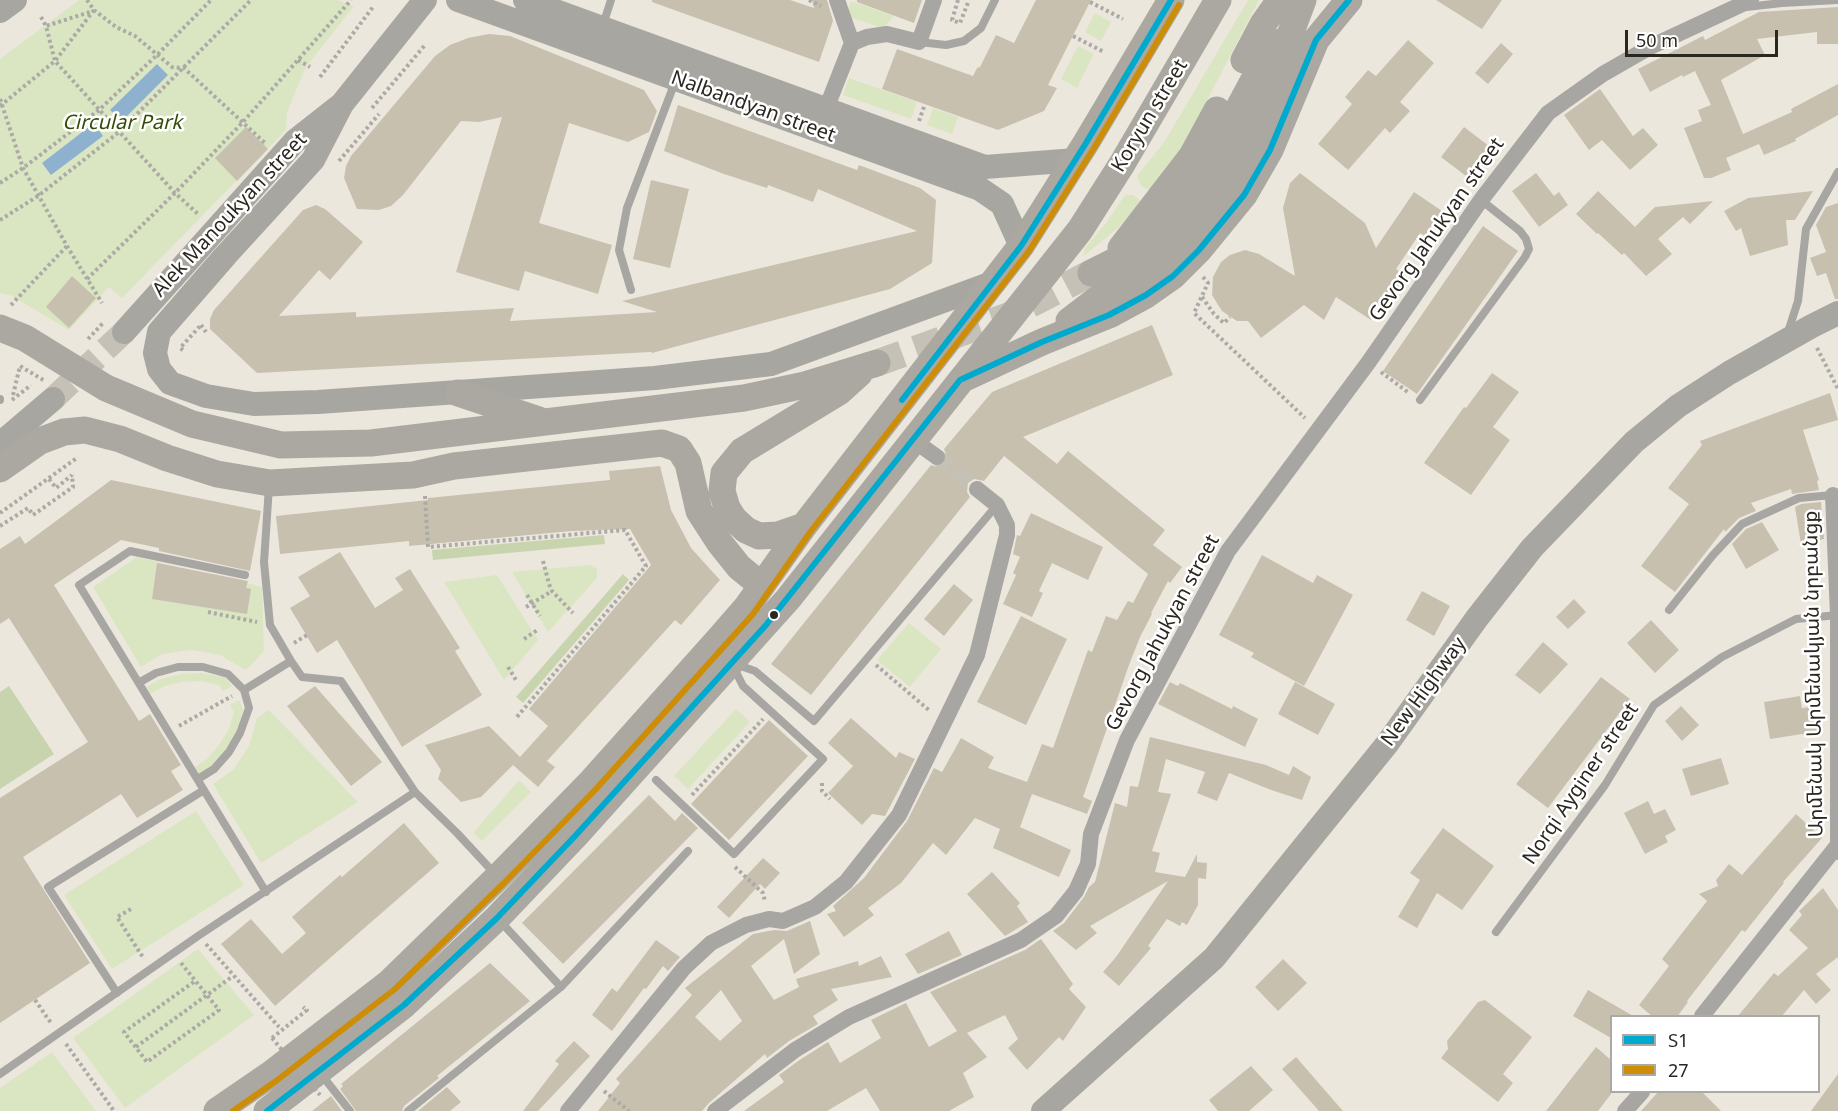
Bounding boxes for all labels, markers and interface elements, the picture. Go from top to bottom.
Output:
scale bar [1628,18,1781,56]
text: 50 m [1636,28,1678,52]
street label: Koryun street [1107,55,1193,177]
street label: Nalbandyan street [668,66,838,148]
park label: Circular Park [62,111,182,135]
street label: Alek Manoukyan street [148,128,312,302]
street label: Gevorg Jahukyan street [1364,134,1510,326]
street label: Արմենակ Արմենակյան նրբանցք [1799,510,1829,838]
street label: Gevorg Jahukyan street [1101,531,1225,735]
unlabelled marker [768,609,780,621]
street label: New Highway [1376,633,1472,751]
street label: Norqi Ayginer street [1518,699,1644,869]
legend [1610,1015,1820,1093]
text: Տ1 [1668,1028,1689,1052]
text: 27 [1668,1058,1689,1082]

